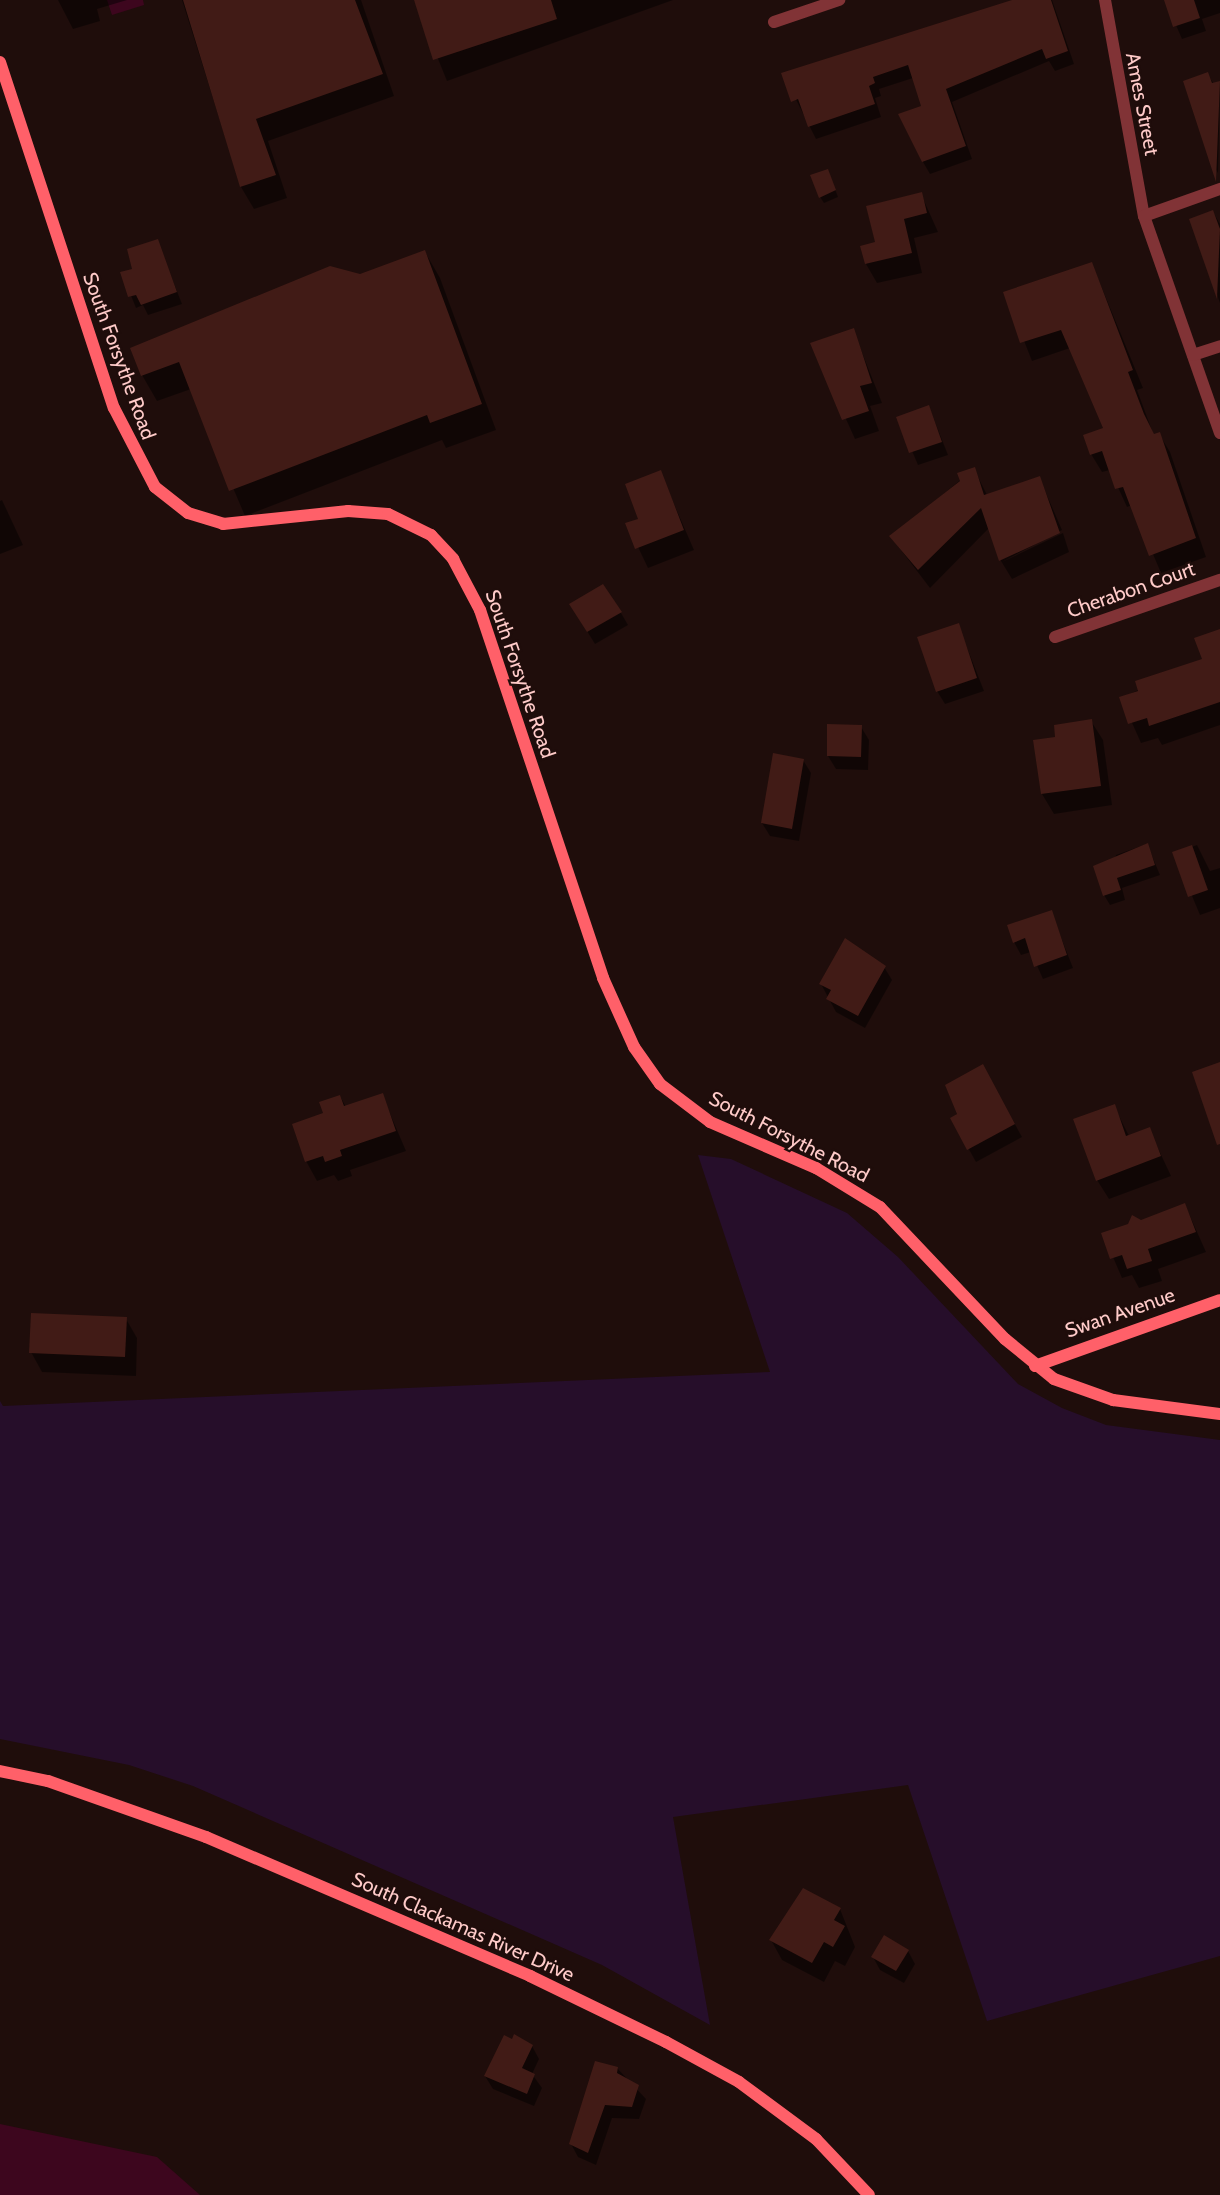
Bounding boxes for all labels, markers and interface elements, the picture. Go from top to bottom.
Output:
street label: Ames Street [1120,51,1164,157]
street label: South Forsythe Road [78,269,160,443]
street label: Cherabon Court [1064,557,1198,623]
street label: South Forsythe Road [480,587,560,761]
street label: South Forsythe Road [705,1086,873,1188]
street label: Swan Avenue [1062,1283,1178,1343]
street label: South Clackamas River Drive [348,1867,578,1987]

